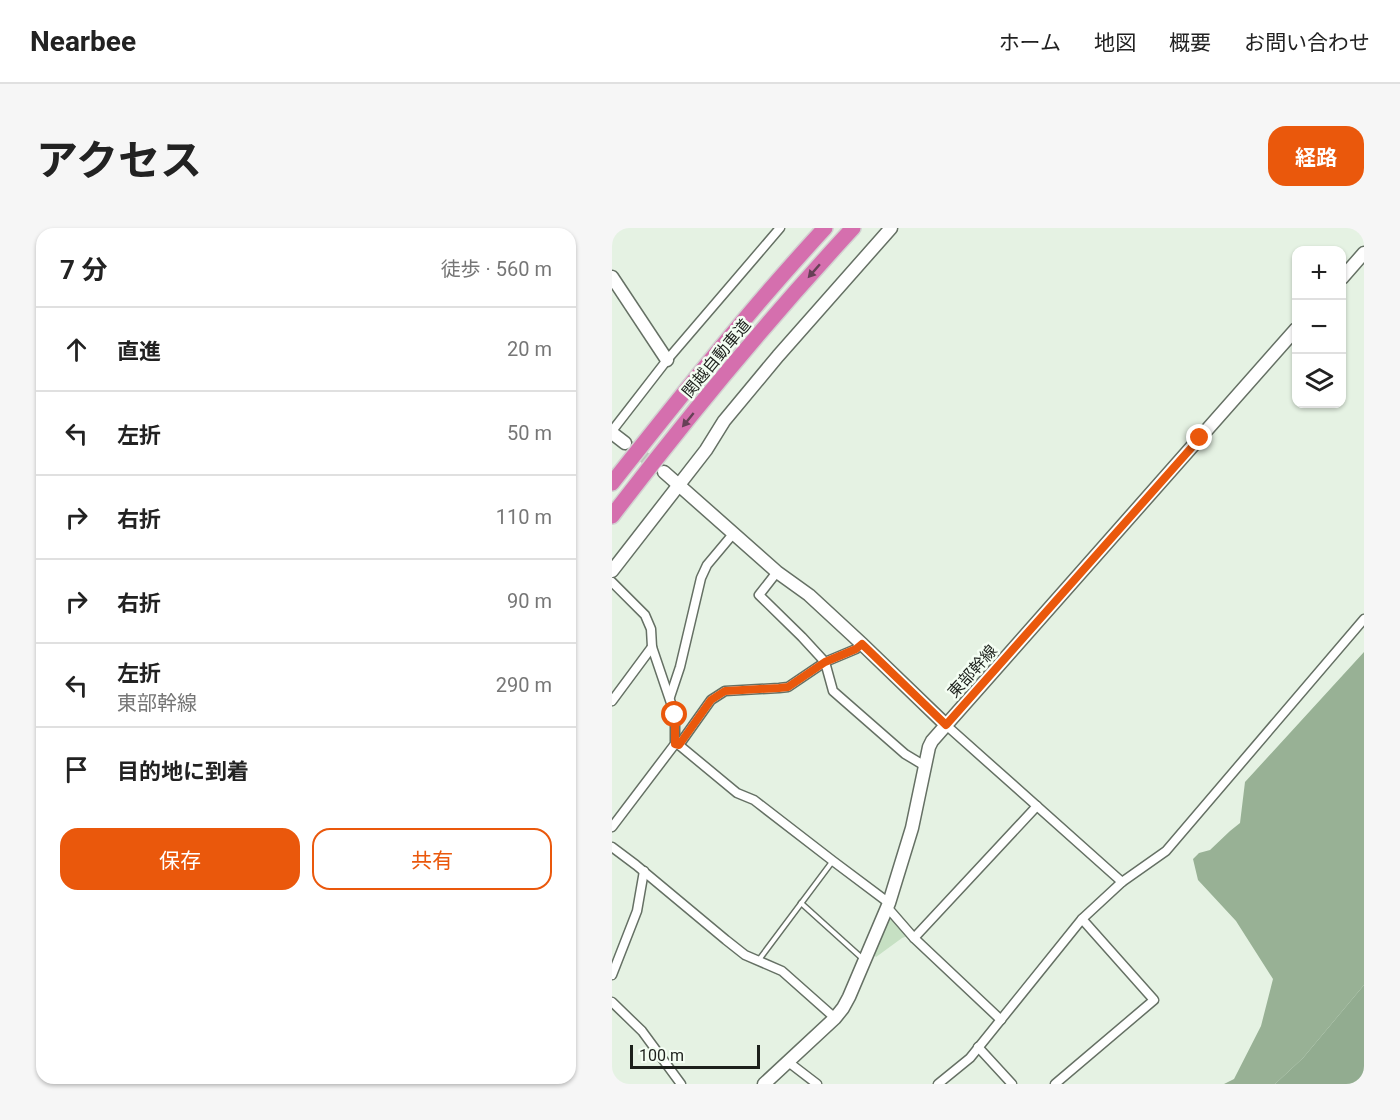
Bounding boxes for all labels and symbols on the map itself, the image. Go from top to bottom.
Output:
one-way arrow [808,263,821,278]
street label: 関越自動車道 [678,315,755,401]
one-way arrow [681,412,694,428]
route end [1186,424,1212,450]
street label: 東部幹線 [944,641,1001,701]
route start [661,701,687,727]
scale bar [630,1042,760,1070]

